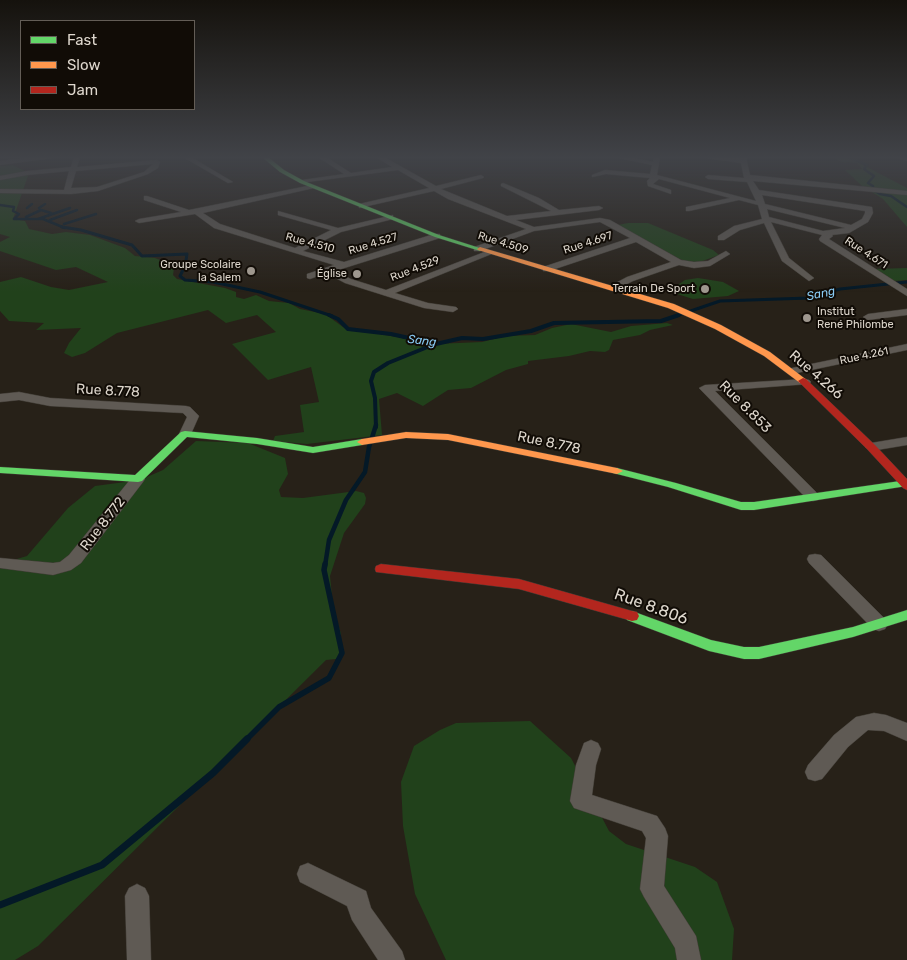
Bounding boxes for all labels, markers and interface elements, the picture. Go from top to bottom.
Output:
legend [20,20,195,110]
text: Fast [67,31,97,49]
text: Slow [67,56,100,74]
text: Jam [67,81,98,99]
street label: Rue 4.509 [476,229,530,257]
street label: Rue 4.697 [562,229,614,257]
street label: Rue 4.510 [284,230,336,256]
street label: Rue 4.527 [347,230,399,258]
street label: Rue 4.671 [842,234,890,272]
street label: Rue 4.529 [389,254,441,284]
place label: Groupe Scolaire la Salem [160,258,241,284]
marker: Groupe Scolaire la Salem [245,265,257,277]
place label: Église [317,267,347,281]
marker: Église [351,268,363,280]
place label: Terrain De Sport [613,282,695,296]
marker: Terrain De Sport [699,283,711,295]
water label: Sang [805,284,837,304]
place label: Institut René Philombe [817,305,894,331]
marker: Institut René Philombe [801,312,813,324]
water label: Sang [407,332,437,350]
street label: Rue 4.261 [838,344,890,368]
street label: Rue 4.266 [786,347,846,403]
street label: Rue 8.853 [715,377,775,437]
street label: Rue 8.778 [76,381,140,401]
street label: Rue 8.778 [516,428,582,458]
street label: Rue 8.772 [77,494,129,554]
street label: Rue 8.806 [612,585,690,629]

